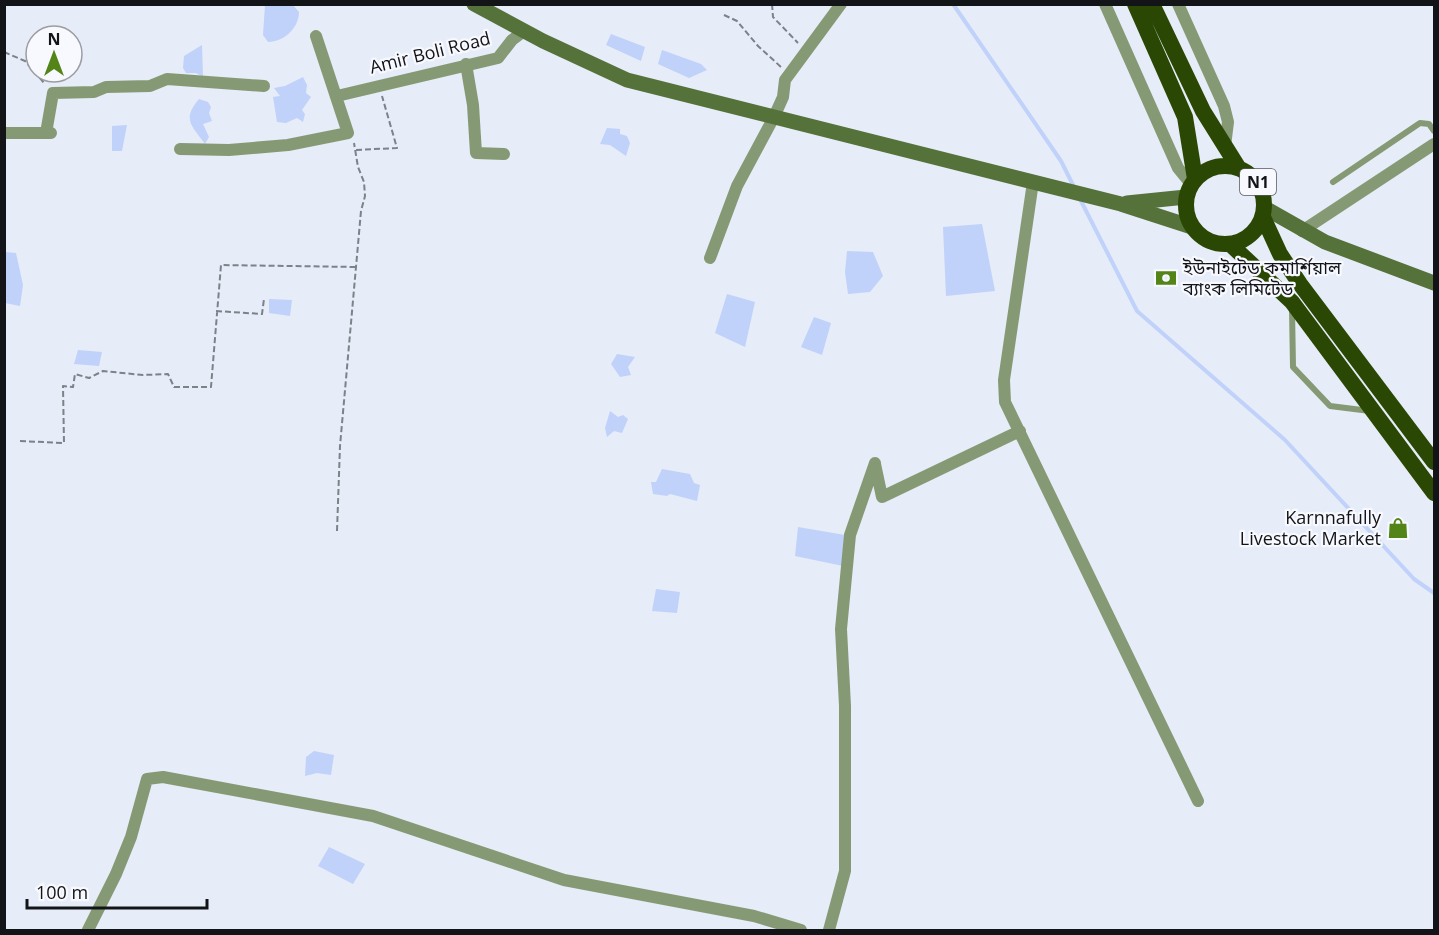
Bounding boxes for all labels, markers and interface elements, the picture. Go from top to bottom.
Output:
north arrow [24,24,84,84]
street label: Amir Boli Road [367,25,493,79]
text: N [47,28,61,50]
road number: N1 [1240,169,1276,195]
place label: ইউনাইটেড কমার্শিয়াল ব্যাংক লিমিটেড [1182,255,1342,300]
bank icon: ইউনাইটেড কমার্শিয়াল ব্যাংক লিমিটেড [1154,266,1178,290]
place label: Karnnafully Livestock Market [1240,505,1382,550]
shop icon: Karnnafully Livestock Market [1386,516,1410,540]
scale bar [27,872,207,910]
text: 100 m [36,880,88,904]

